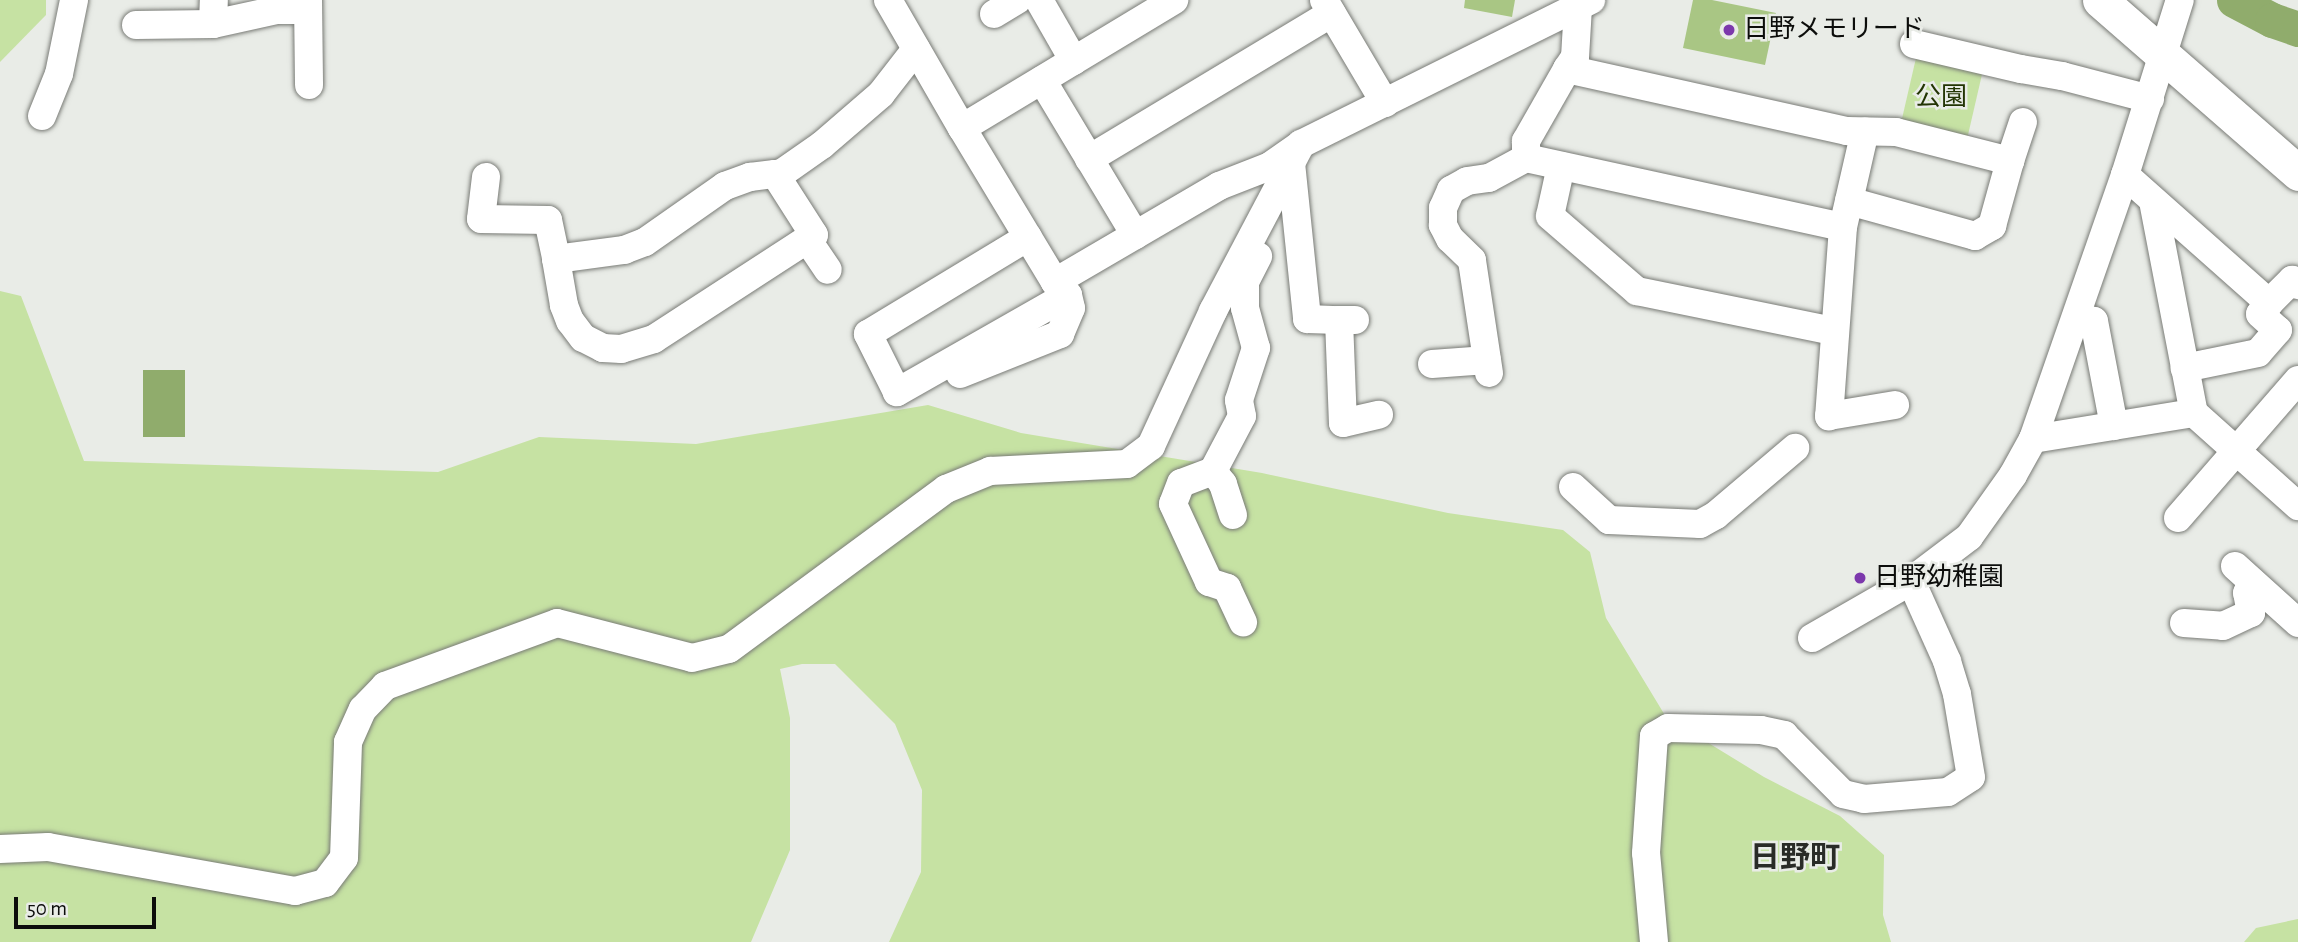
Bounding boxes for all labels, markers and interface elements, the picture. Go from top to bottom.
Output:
place label: 日野メモリード [1743,14,1925,46]
marker: 日野メモリード [1721,22,1737,38]
park label: 公園 [1915,82,1967,114]
place label: 日野幼稚園 [1874,562,2004,594]
marker: 日野幼稚園 [1852,570,1868,586]
district label: 日野町 [1750,840,1840,876]
scale bar [18,883,159,927]
text: 50 m [27,898,67,919]

